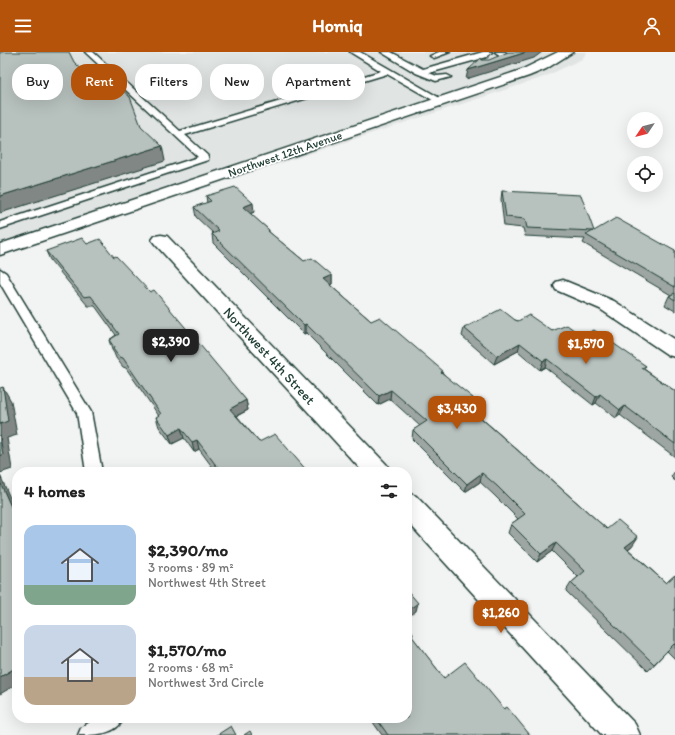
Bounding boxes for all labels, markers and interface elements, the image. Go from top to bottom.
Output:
icon: menu [12,15,34,37]
text: Homiq [312,15,363,37]
icon: person [641,15,663,37]
chip: Buy [12,64,63,100]
chip: Rent [71,64,127,100]
chip: Filters [135,64,202,100]
chip: New [210,64,264,100]
chip: Apartment [272,64,365,100]
north arrow [627,112,663,148]
map controls [627,112,663,192]
street label: Northwest 12th Avenue [226,128,344,180]
button: locate [627,156,663,192]
street label: Northwest 4th Street [219,304,319,408]
pin: $2,390 [138,329,204,363]
pin: $1,570 [553,331,619,365]
text: $2,390 [152,334,190,349]
text: $1,570 [568,336,605,351]
pin: $3,430 [424,396,490,430]
text: $3,430 [437,401,477,416]
icon: filters [378,480,400,502]
text: 4 homes [24,481,85,501]
text: $2,390/mo [148,540,228,560]
icon: home [56,541,104,589]
text: 3 rooms · 89 m² [148,560,234,575]
text: Northwest 4th Street [148,575,266,590]
pin: $1,260 [468,600,534,634]
text: $1,260 [482,605,520,620]
text: $1,570/mo [148,640,226,660]
icon: home [56,641,104,689]
text: 2 rooms · 68 m² [148,660,233,675]
text: Northwest 3rd Circle [148,675,264,690]

